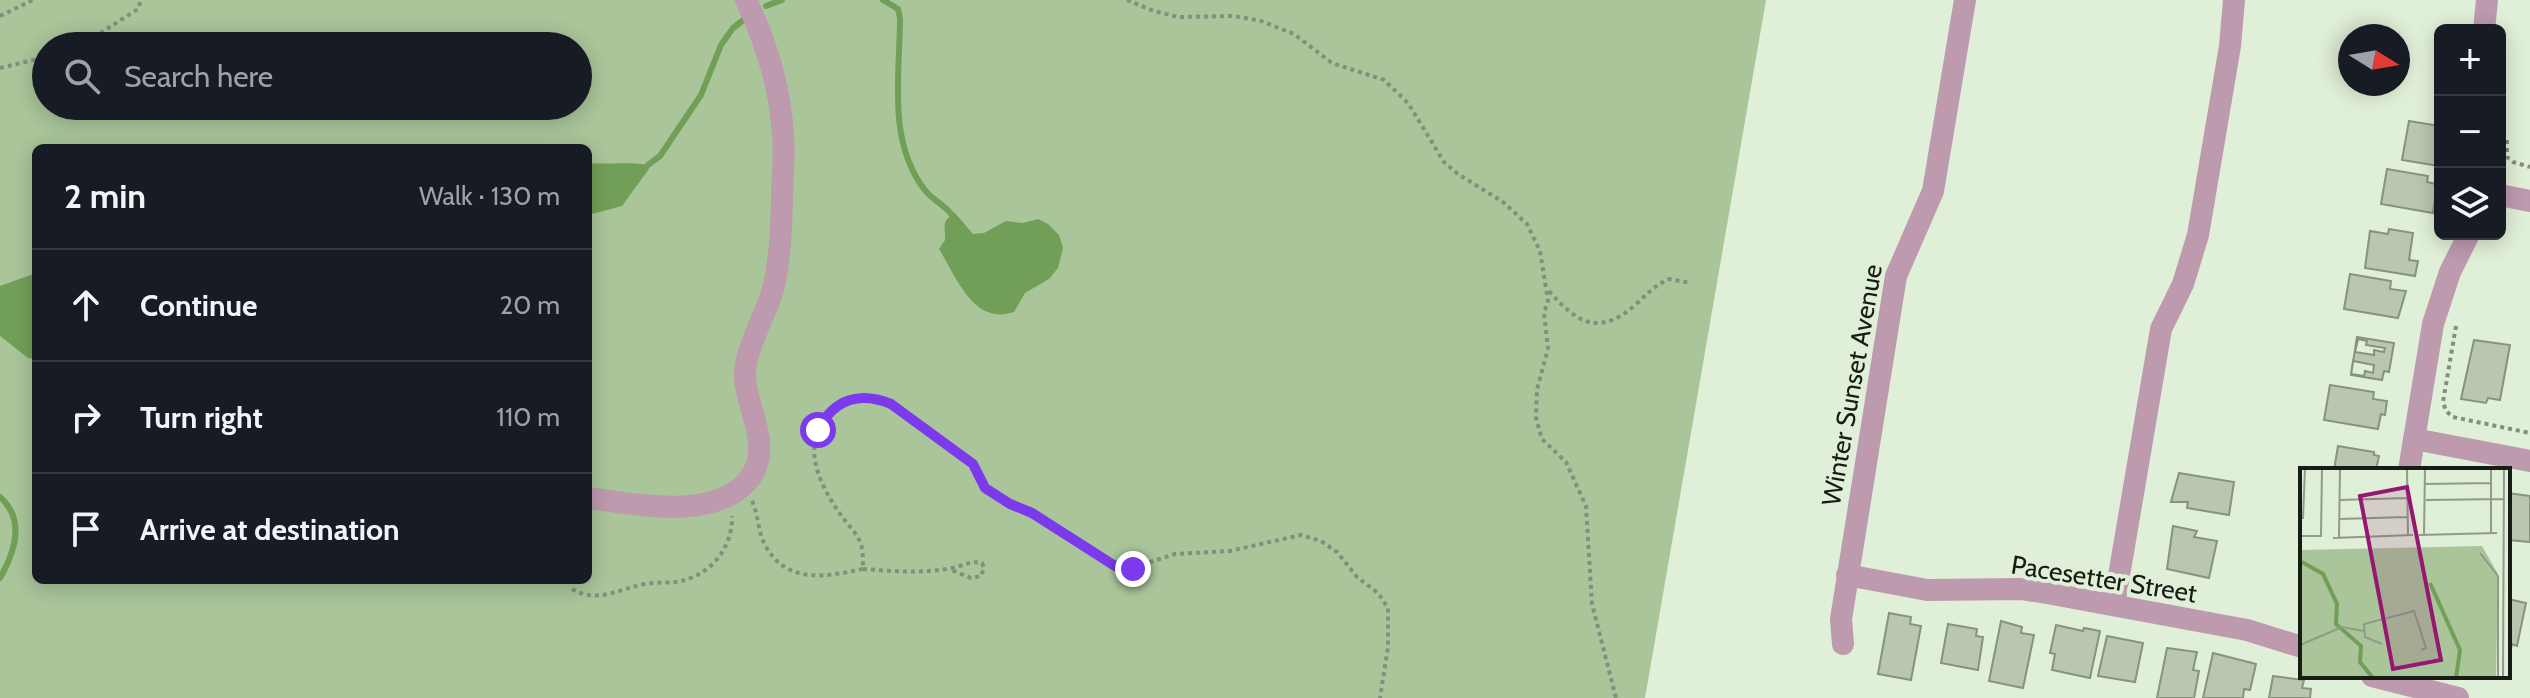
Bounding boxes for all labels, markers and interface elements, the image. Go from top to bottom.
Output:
north arrow [2338,24,2410,96]
map controls [2434,24,2506,240]
button: + [2434,24,2506,96]
search box [32,32,592,120]
icon: search [60,54,104,98]
text: Search here [124,58,273,95]
button: − [2434,96,2506,168]
button: layers [2434,168,2506,240]
text: 2 min [64,175,146,217]
text: Walk · 130 m [419,180,560,212]
street label: Winter Sunset Avenue [1815,262,1889,508]
icon: ahead [64,283,108,327]
text: Continue [140,287,257,324]
text: 20 m [500,289,560,321]
icon: right [64,395,108,439]
text: Turn right [140,399,263,436]
text: 110 m [496,401,560,433]
route start [800,412,836,448]
inset map [2300,468,2510,678]
icon: arrive [64,507,108,551]
text: Arrive at destination [140,511,400,548]
street label: Pacesetter Street [2009,549,2199,610]
route end [1115,551,1151,587]

